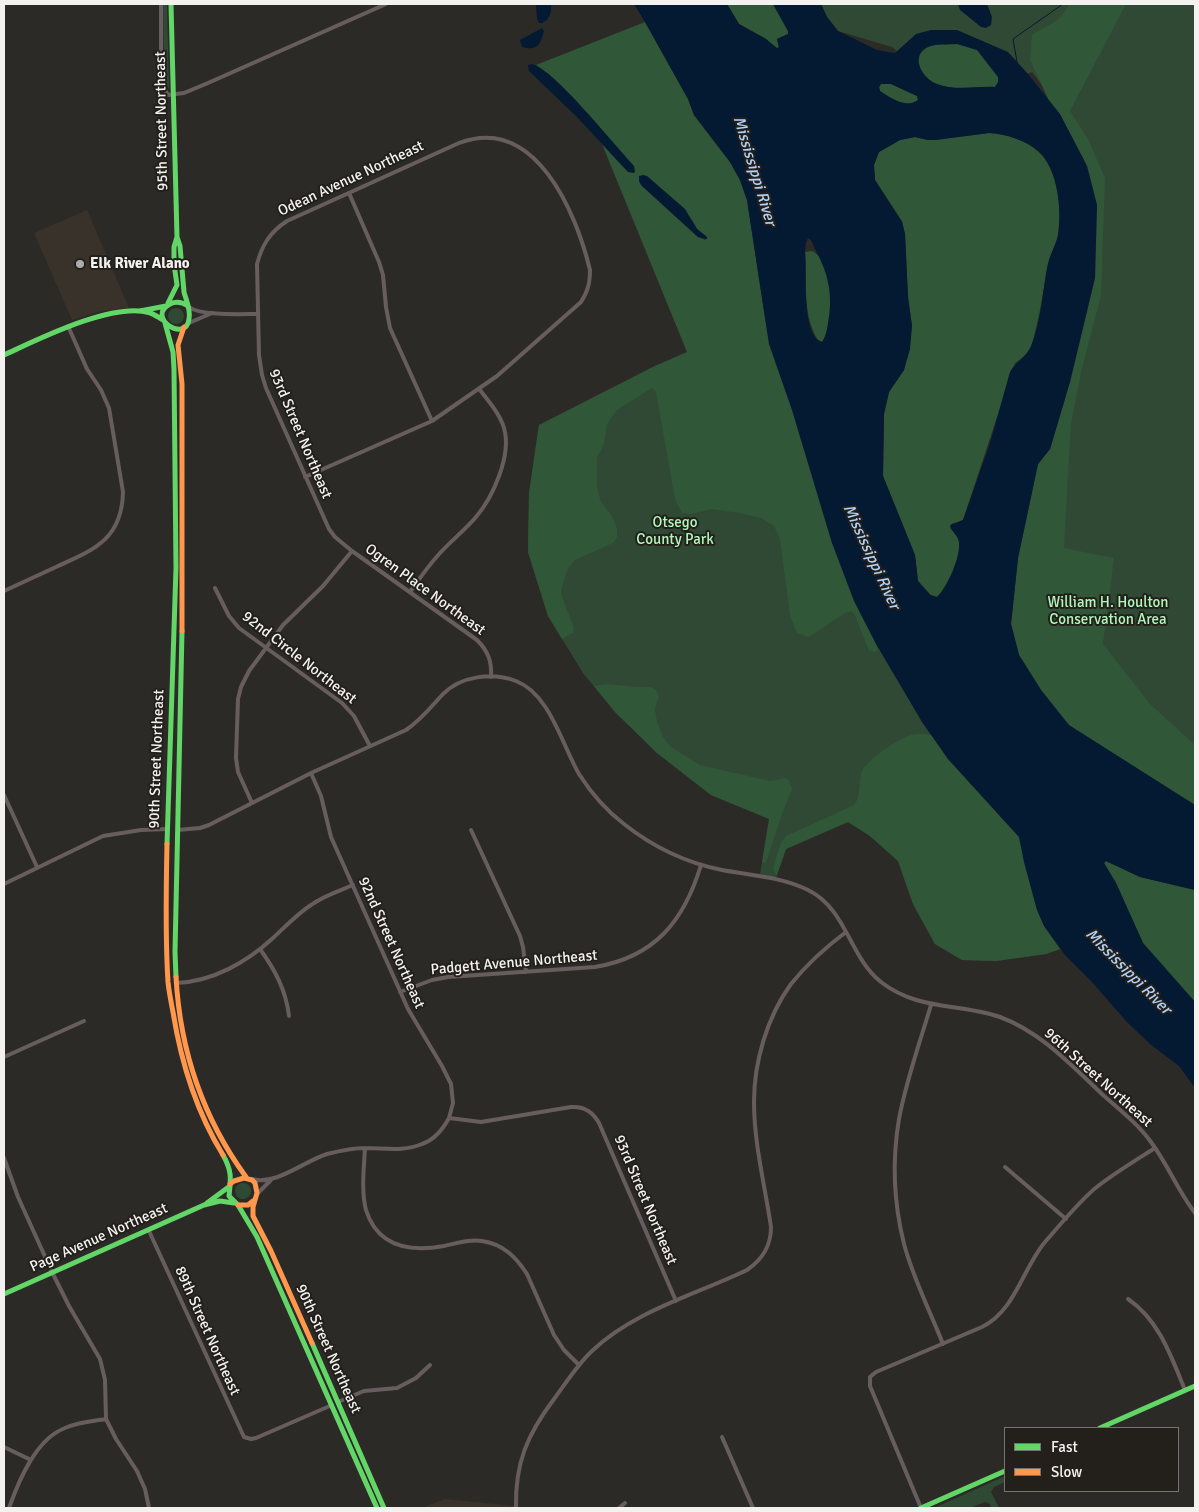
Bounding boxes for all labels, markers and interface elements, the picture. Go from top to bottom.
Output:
street label: 95th Street Northeast [152,51,172,191]
water label: Mississippi River [728,114,780,228]
street label: Odean Avenue Northeast [275,137,427,221]
place label: Elk River Alano [90,255,190,273]
marker: Elk River Alano [74,258,86,270]
street label: 93rd Street Northeast [264,366,336,502]
water label: Mississippi River [838,501,904,613]
park label: Otsego County Park [636,514,714,549]
street label: Ogren Place Northeast [361,540,489,640]
park label: William H. Houlton Conservation Area [1047,594,1169,629]
street label: 92nd Circle Northeast [238,608,360,708]
street label: 90th Street Northeast [146,689,168,829]
street label: 92nd Street Northeast [354,874,428,1012]
water label: Mississippi River [1081,925,1175,1019]
street label: Padgett Avenue Northeast [430,947,598,979]
street label: 96th Street Northeast [1040,1025,1156,1131]
street label: 93rd Street Northeast [609,1132,681,1268]
street label: Page Avenue Northeast [27,1200,171,1276]
street label: 89th Street Northeast [170,1264,244,1398]
street label: 90th Street Northeast [291,1282,365,1416]
legend [1004,1427,1179,1492]
text: Fast [1051,1438,1078,1456]
text: Slow [1051,1463,1082,1481]

